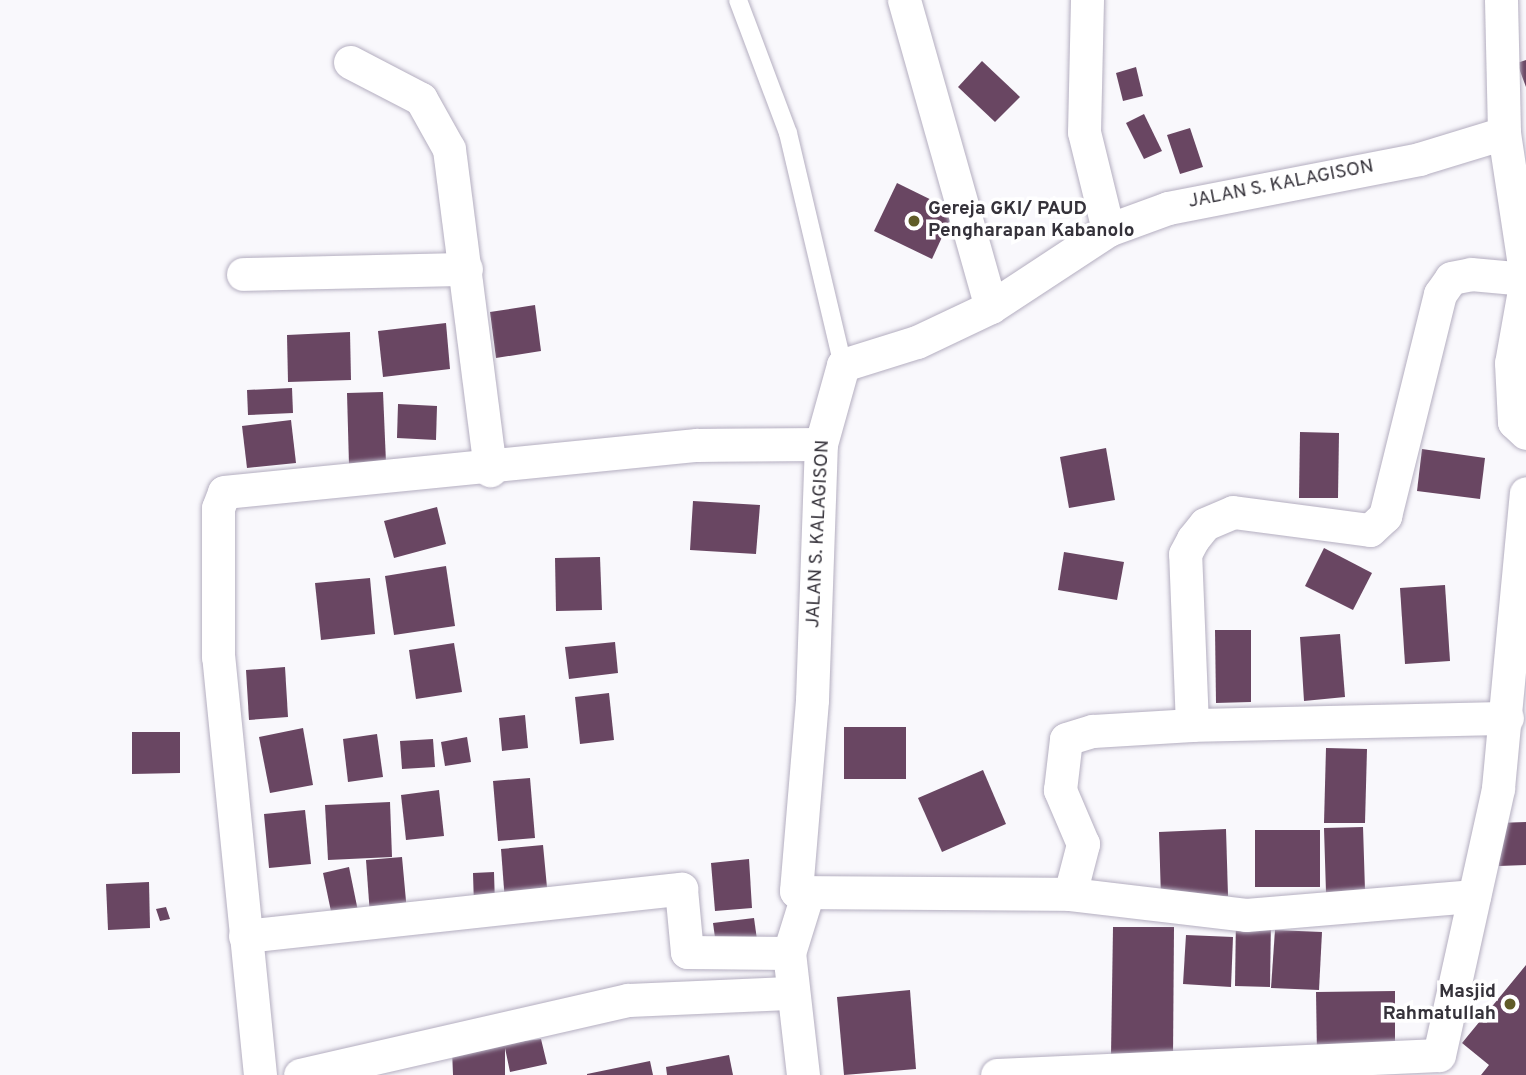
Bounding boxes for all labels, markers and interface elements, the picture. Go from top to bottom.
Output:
street label: JALAN S. KALAGISON [1186,156,1376,214]
place label: Gereja GKI/ PAUD Pengharapan Kabanolo [928,199,1135,243]
marker: Gereja GKI/ PAUD Pengharapan Kabanolo [906,213,922,229]
street label: JALAN S. KALAGISON [803,439,835,629]
place label: Masjid Rahmatullah [1383,982,1496,1026]
marker: Masjid Rahmatullah [1502,996,1518,1012]

